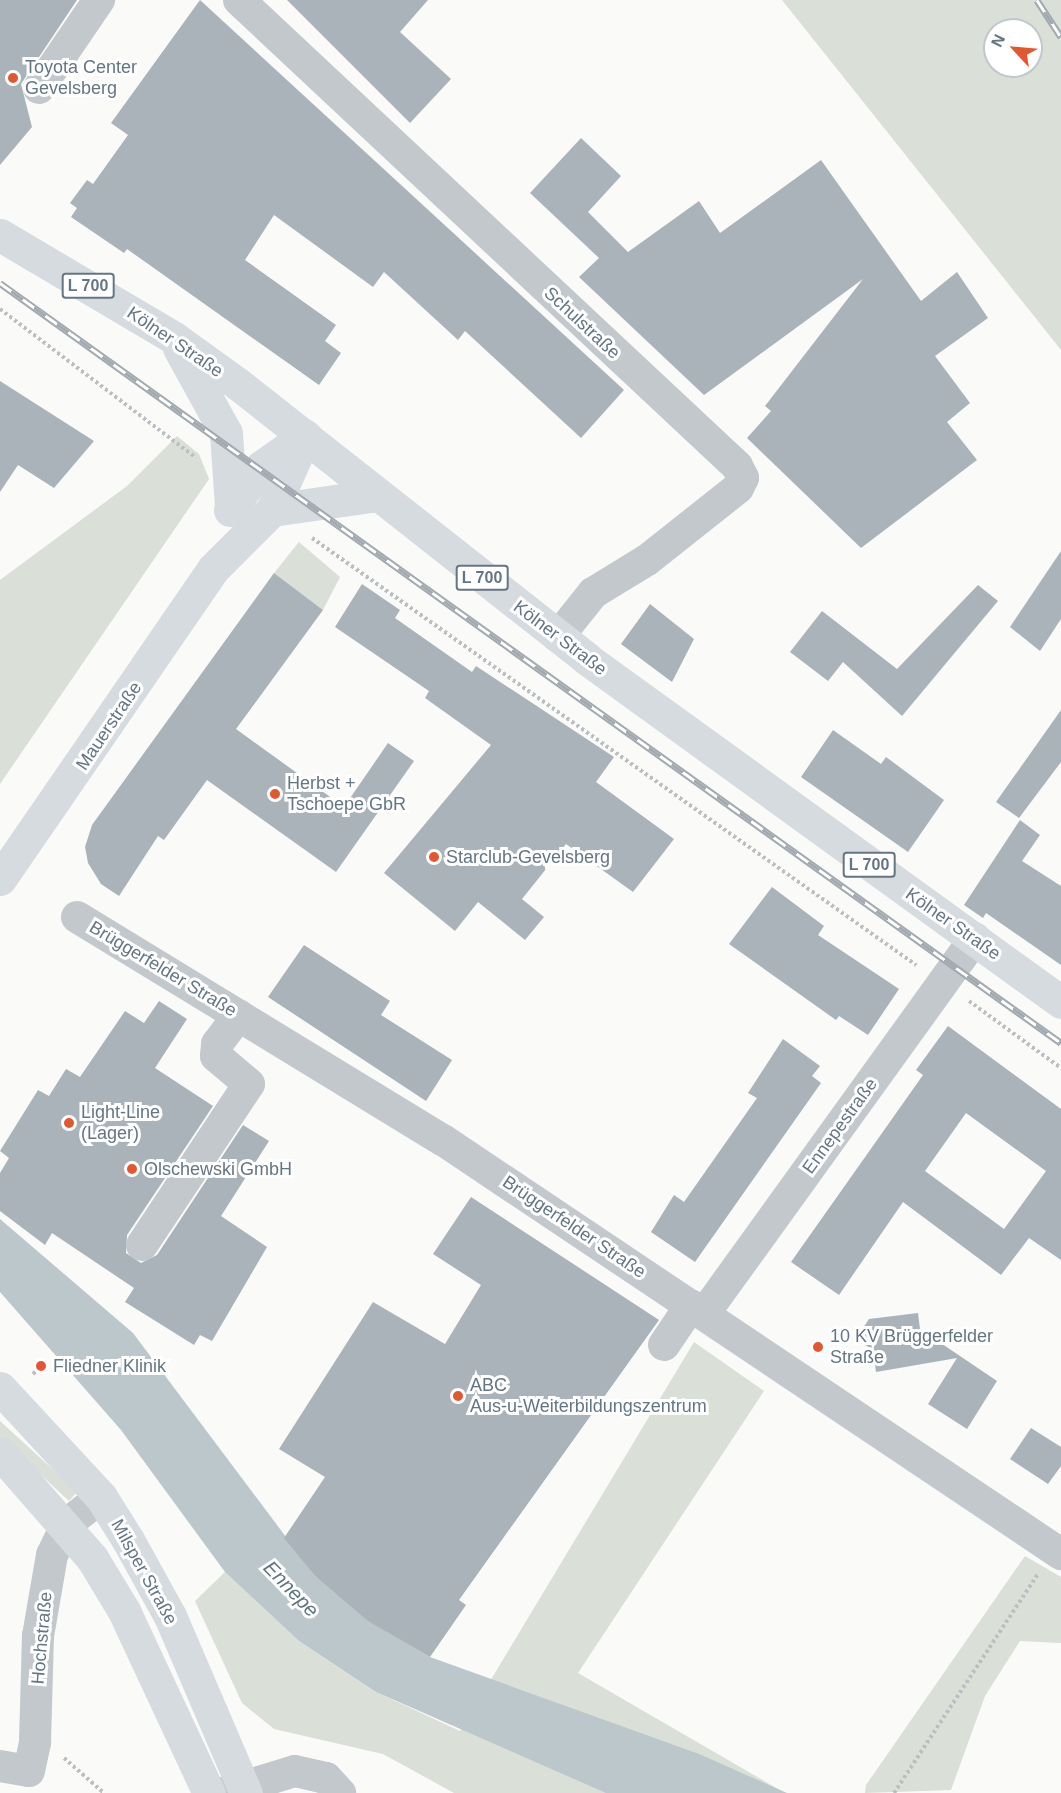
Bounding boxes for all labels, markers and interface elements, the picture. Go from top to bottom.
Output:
north arrow [983,18,1043,78]
text: N [988,32,1008,50]
place label: Toyota Center Gevelsberg [25,57,137,100]
marker: Toyota Center Gevelsberg [6,71,20,85]
road number: L 700 [61,273,115,299]
street label: Schulstraße [540,282,624,364]
street label: Kölner Straße [123,302,227,382]
road number: L 700 [455,565,509,591]
street label: Kölner Straße [509,596,611,680]
street label: Mauerstraße [72,678,146,774]
place label: Herbst + Tschoepe GbR [287,773,406,816]
marker: Herbst + Tschoepe GbR [268,787,282,801]
place label: Starclub-Gevelsberg [446,846,610,868]
marker: Starclub-Gevelsberg [427,850,441,864]
road number: L 700 [842,852,896,878]
street label: Kölner Straße [901,883,1005,965]
street label: Brüggerfelder Straße [85,916,241,1022]
street label: Ennepestraße [798,1074,882,1178]
place label: Light-Line (Lager) [81,1102,160,1144]
marker: Light-Line (Lager) [62,1116,76,1130]
place label: Olschewski GmbH [144,1158,292,1180]
marker: Olschewski GmbH [125,1162,139,1176]
street label: Brüggerfelder Straße [498,1171,650,1283]
place label: 10 KV Brüggerfelder Straße [830,1326,993,1368]
marker: 10 KV Brüggerfelder Straße [811,1340,825,1354]
place label: Fliedner Klinik [53,1355,166,1377]
marker: Fliedner Klinik [34,1359,48,1373]
place label: ABC Aus-u-Weiterbildungszentrum [470,1375,707,1418]
marker: ABC Aus-u-Weiterbildungszentrum [451,1389,465,1403]
street label: Milsper Straße [106,1516,182,1628]
water label: Ennepe [258,1556,324,1622]
street label: Hochstraße [27,1591,57,1685]

